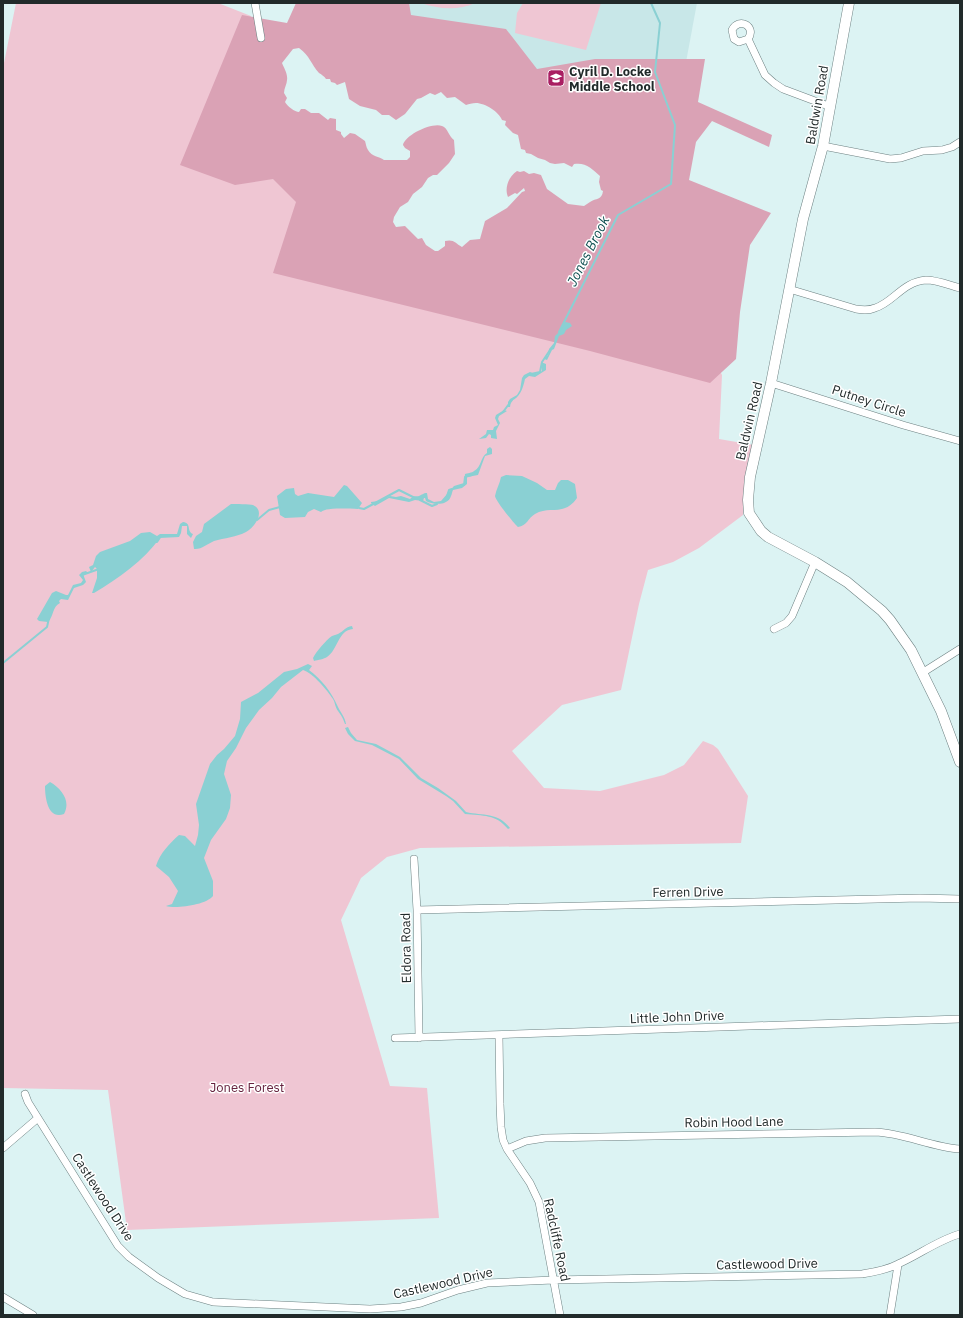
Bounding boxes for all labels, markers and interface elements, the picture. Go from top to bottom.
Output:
place label: Cyril D. Locke Middle School [569,63,655,95]
street label: Baldwin Road [802,64,832,146]
school or university icon: Cyril D. Locke Middle School [546,68,566,88]
water label: Jones Brook [563,212,614,289]
street label: Baldwin Road [732,380,766,462]
street label: Putney Circle [830,381,908,421]
street label: Ferren Drive [652,883,724,901]
street label: Eldora Road [397,913,415,983]
street label: Little John Drive [630,1007,724,1027]
park label: Jones Forest [210,1079,284,1096]
street label: Robin Hood Lane [684,1113,784,1131]
street label: Castlewood Drive [68,1150,138,1244]
street label: Radcliffe Road [540,1197,574,1283]
street label: Castlewood Drive [716,1255,818,1273]
street label: Castlewood Drive [392,1263,494,1303]

